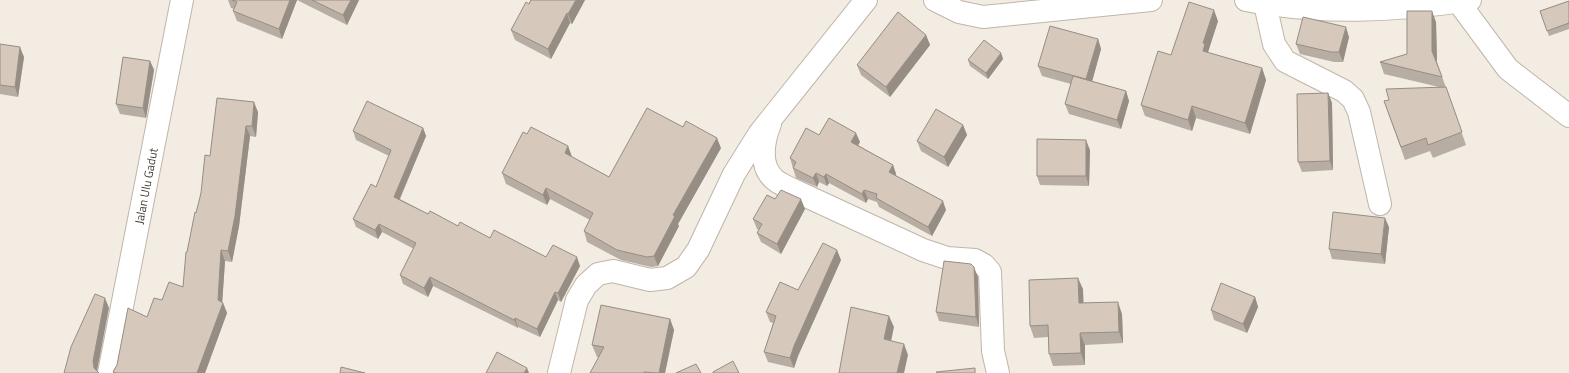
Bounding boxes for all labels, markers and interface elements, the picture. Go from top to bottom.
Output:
street label: Jalan Ulu Gadut [129,146,163,226]

